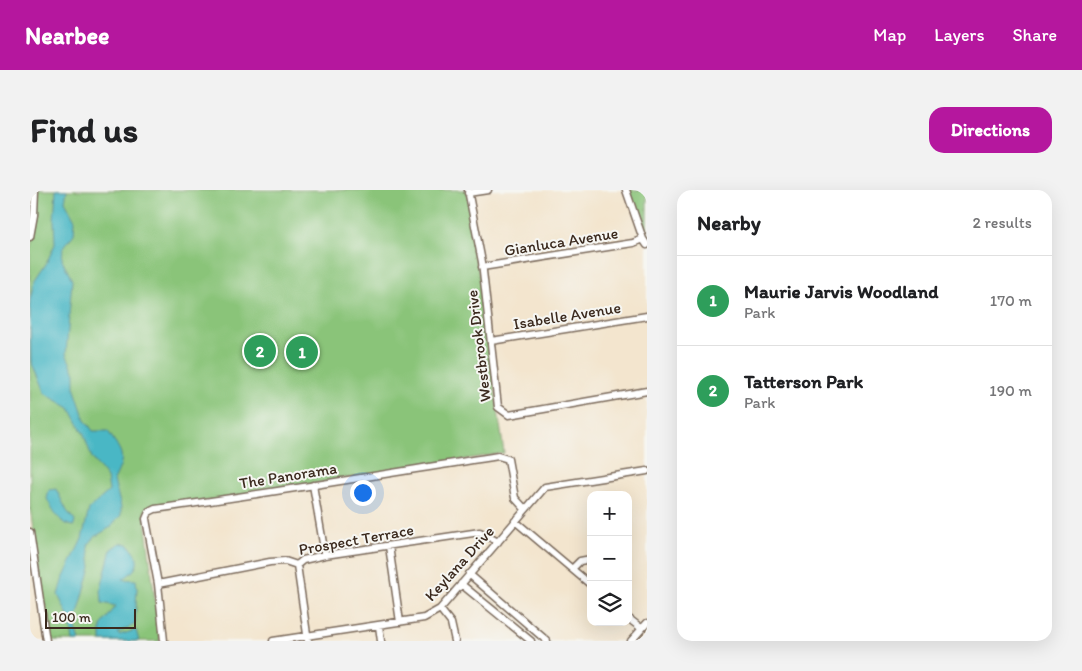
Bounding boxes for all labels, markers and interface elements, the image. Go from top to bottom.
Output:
text: Nearbee [25,21,109,50]
text: Map [873,24,906,46]
text: Layers [934,24,984,46]
text: Share [1012,24,1057,46]
button: Directions [929,107,1052,153]
text: Find us [30,109,138,151]
text: Nearby [697,210,761,235]
text: 2 results [972,213,1032,232]
street label: Gianluca Avenue [503,223,619,260]
text: Maurie Jarvis Woodland [744,280,938,303]
street label: Westbrook Drive [462,289,495,403]
text: 1 [709,291,717,310]
text: 170 m [990,291,1032,310]
street label: Isabelle Avenue [512,298,622,333]
text: Park [744,303,775,322]
pin: 2 [244,332,276,370]
pin: 1 [286,333,318,371]
text: Tatterson Park [744,370,863,393]
text: 2 [709,381,717,400]
text: 190 m [989,381,1032,400]
text: Park [744,393,775,412]
street label: The Panorama [238,458,338,493]
your location [350,480,376,506]
map controls [587,491,632,626]
button: + [587,491,632,536]
street label: Prospect Terrace [297,520,415,559]
street label: Keylana Drive [421,522,498,605]
button: − [587,536,632,581]
button: layers [587,581,632,626]
scale bar [45,606,136,629]
text: 100 m [52,609,91,626]

